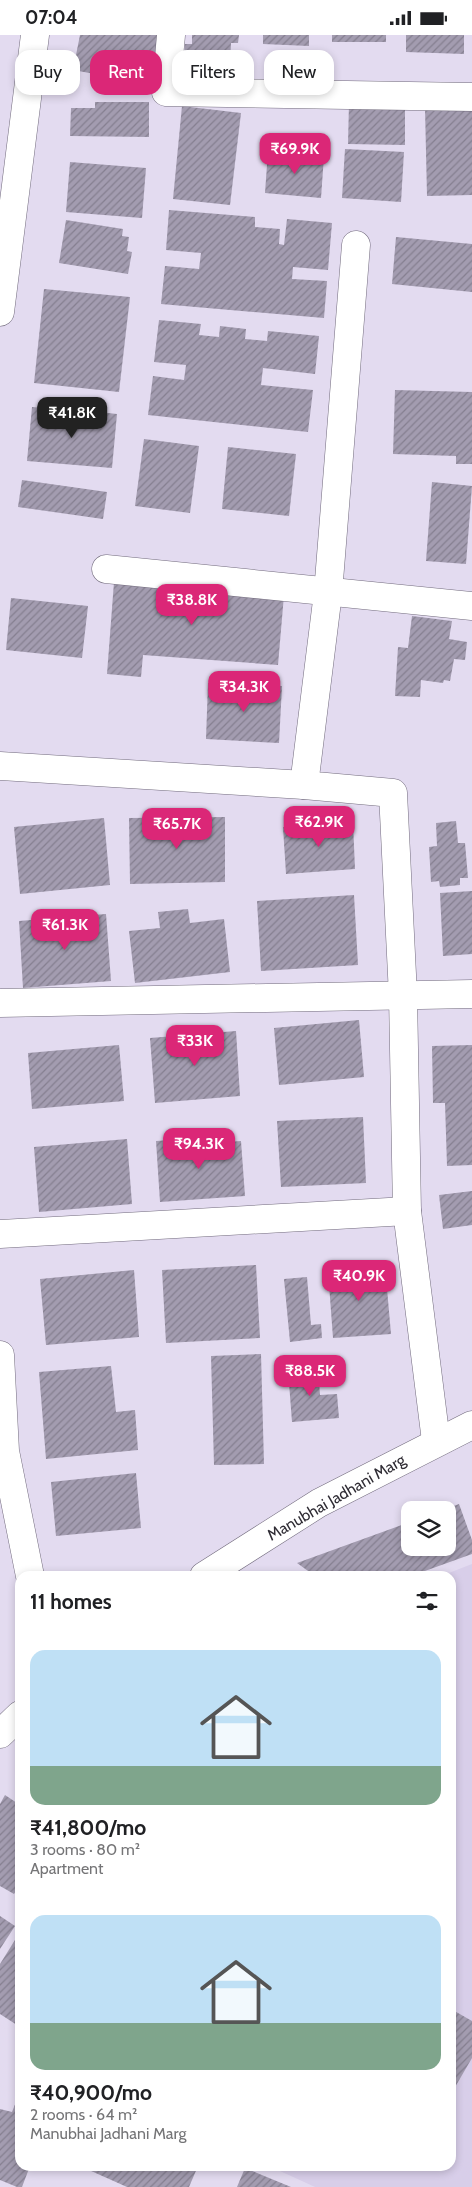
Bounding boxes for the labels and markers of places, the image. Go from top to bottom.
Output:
pin: ₹69.9K [254,133,336,175]
pin: ₹41.8K [31,397,113,439]
pin: ₹38.8K [151,583,233,626]
pin: ₹34.3K [203,671,285,713]
pin: ₹62.9K [278,805,360,848]
pin: ₹65.7K [136,807,218,850]
pin: ₹61.3K [24,909,106,951]
pin: ₹33K [165,1025,225,1067]
pin: ₹94.3K [158,1127,240,1170]
pin: ₹40.9K [318,1259,400,1302]
pin: ₹88.5K [269,1355,351,1397]

